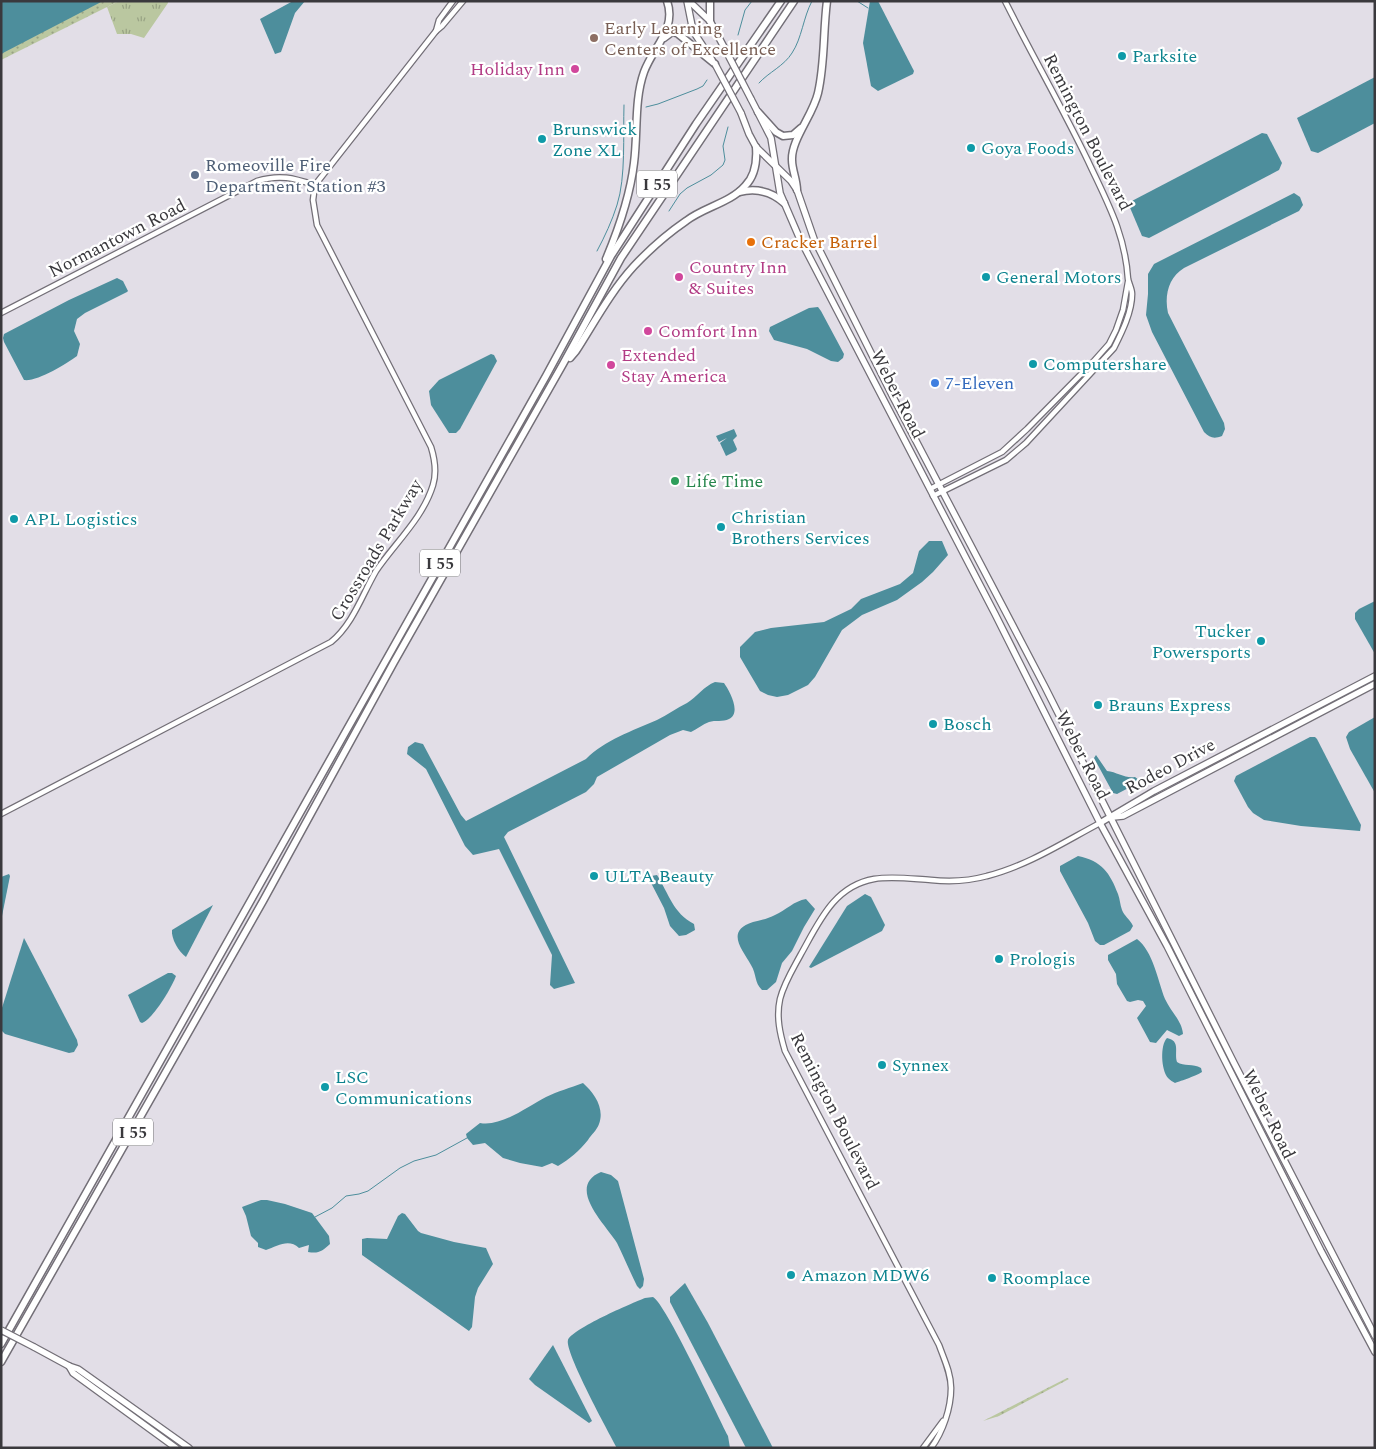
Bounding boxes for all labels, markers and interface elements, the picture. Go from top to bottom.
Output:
place label: Early Learning Centers of Excellence [604,15,776,63]
marker: Early Learning Centers of Excellence [588,32,600,44]
place label: Parksite [1132,43,1197,70]
street label: Remington Boulevard [1036,49,1139,216]
marker: Parksite [1116,50,1128,62]
place label: Holiday Inn [470,56,565,83]
marker: Holiday Inn [569,63,581,75]
place label: Brunswick Zone XL [552,116,637,164]
marker: Brunswick Zone XL [536,133,548,145]
place label: Goya Foods [981,135,1074,162]
marker: Goya Foods [965,142,977,154]
place label: Romeoville Fire Department Station #3 [205,152,386,200]
marker: Romeoville Fire Department Station #3 [189,169,201,181]
road number: I 55 [637,170,677,198]
street label: Normantown Road [44,192,191,285]
place label: Cracker Barrel [761,229,878,256]
marker: Cracker Barrel [745,236,757,248]
place label: Country Inn & Suites [689,254,787,302]
place label: General Motors [996,264,1122,291]
marker: Country Inn & Suites [673,271,685,283]
marker: General Motors [980,271,992,283]
place label: Comfort Inn [658,318,758,345]
marker: Comfort Inn [642,325,654,337]
place label: Extended Stay America [621,342,727,390]
street label: Weber Road [863,345,932,444]
place label: Computershare [1043,351,1167,378]
marker: Computershare [1027,358,1039,370]
marker: Extended Stay America [605,359,617,371]
place label: 7-Eleven [945,370,1014,397]
marker: 7-Eleven [929,377,941,389]
place label: Life Time [685,468,763,495]
street label: Crossroads Parkway [323,473,430,626]
marker: Life Time [669,475,681,487]
place label: Christian Brothers Services [731,504,870,552]
place label: APL Logistics [24,506,137,533]
marker: APL Logistics [8,513,20,525]
marker: Christian Brothers Services [715,521,727,533]
road number: I 55 [420,550,460,576]
place label: Tucker Powersports [1152,618,1251,666]
marker: Tucker Powersports [1255,635,1267,647]
place label: Brauns Express [1108,692,1231,719]
marker: Brauns Express [1092,699,1104,711]
street label: Weber Road [1048,706,1117,805]
place label: Bosch [943,711,992,738]
marker: Bosch [927,718,939,730]
street label: Rodeo Drive [1120,731,1220,802]
place label: ULTA Beauty [604,863,715,890]
marker: ULTA Beauty [588,870,600,882]
place label: Prologis [1009,946,1075,973]
marker: Prologis [993,953,1005,965]
street label: Remington Boulevard [783,1028,886,1195]
place label: Synnex [892,1052,949,1079]
marker: Synnex [876,1059,888,1071]
place label: LSC Communications [335,1064,472,1112]
street label: Weber Road [1235,1065,1302,1164]
marker: LSC Communications [319,1081,331,1093]
road number: I 55 [113,1118,153,1146]
place label: Amazon MDW6 [801,1262,929,1289]
place label: Roomplace [1002,1265,1091,1292]
marker: Amazon MDW6 [785,1269,797,1281]
marker: Roomplace [986,1272,998,1284]

